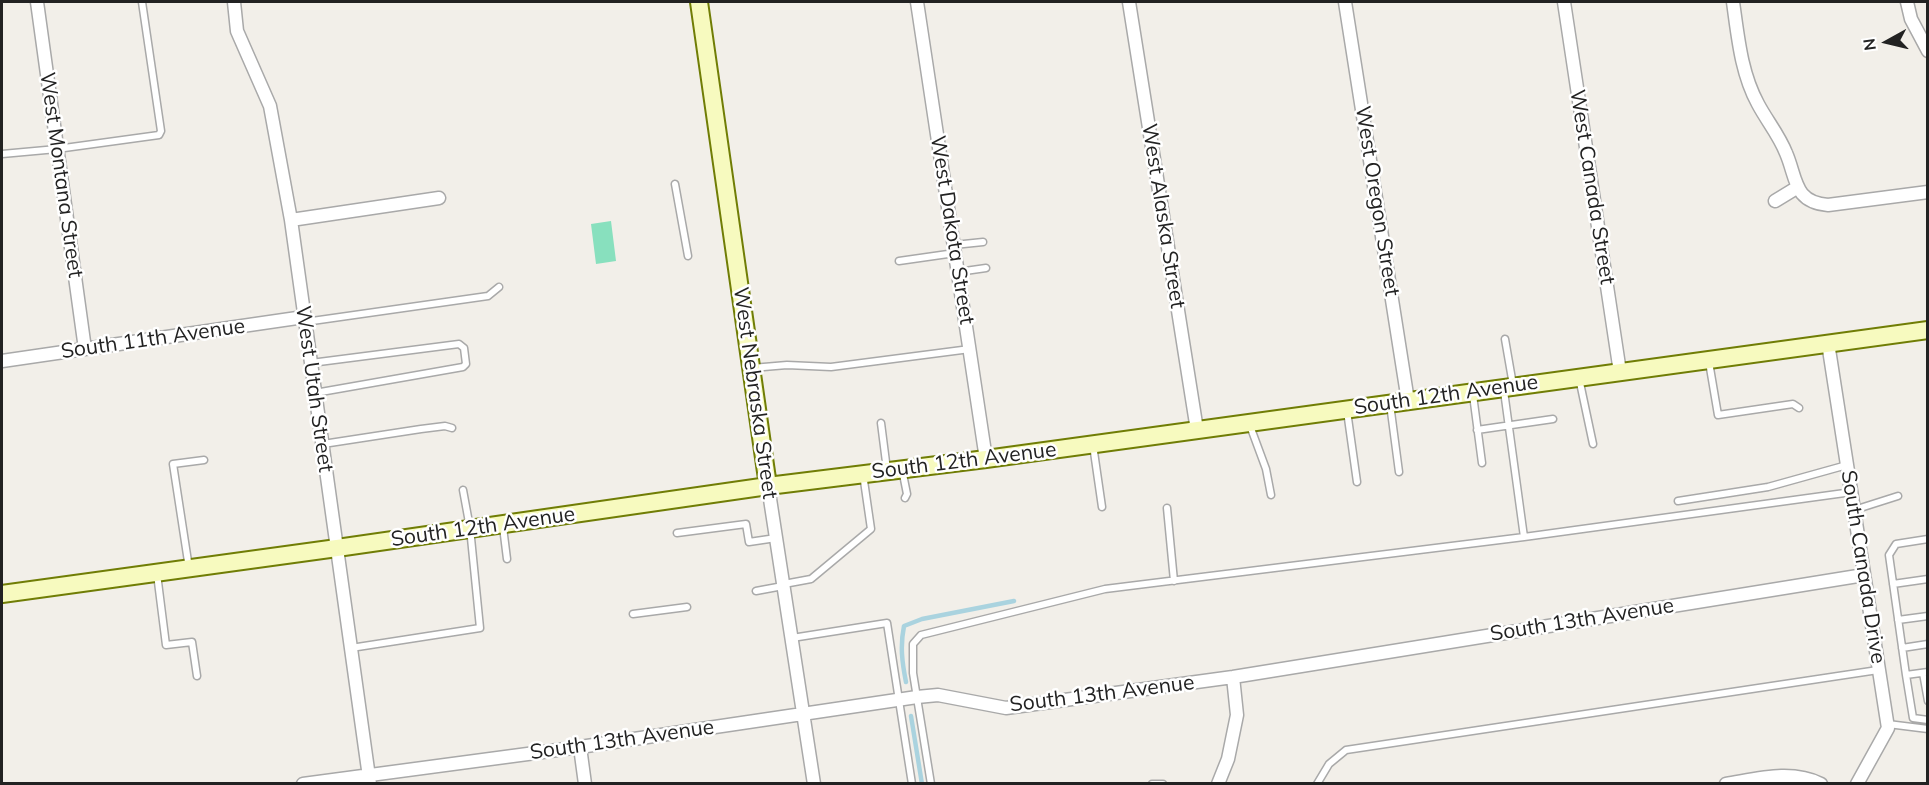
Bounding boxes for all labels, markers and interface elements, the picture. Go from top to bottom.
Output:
north arrow [1857,12,1917,72]
text: N [1858,37,1880,52]
street label: West Montana Street [34,71,88,279]
street label: West Canada Street [1564,88,1620,286]
street label: West Oregon Street [1350,104,1404,298]
street label: West Alaska Street [1136,122,1190,310]
street label: West Dakota Street [925,134,979,326]
street label: West Nebraska Street [728,285,782,501]
street label: West Utah Street [290,304,338,474]
street label: South 11th Avenue [59,314,247,364]
street label: South 12th Avenue [1352,370,1540,420]
street label: South 12th Avenue [870,437,1058,485]
street label: South Canada Drive [1835,469,1891,665]
street label: South 12th Avenue [389,502,577,552]
street label: South 13th Avenue [1488,593,1676,647]
street label: South 13th Avenue [1008,670,1196,718]
street label: South 13th Avenue [528,715,716,765]

